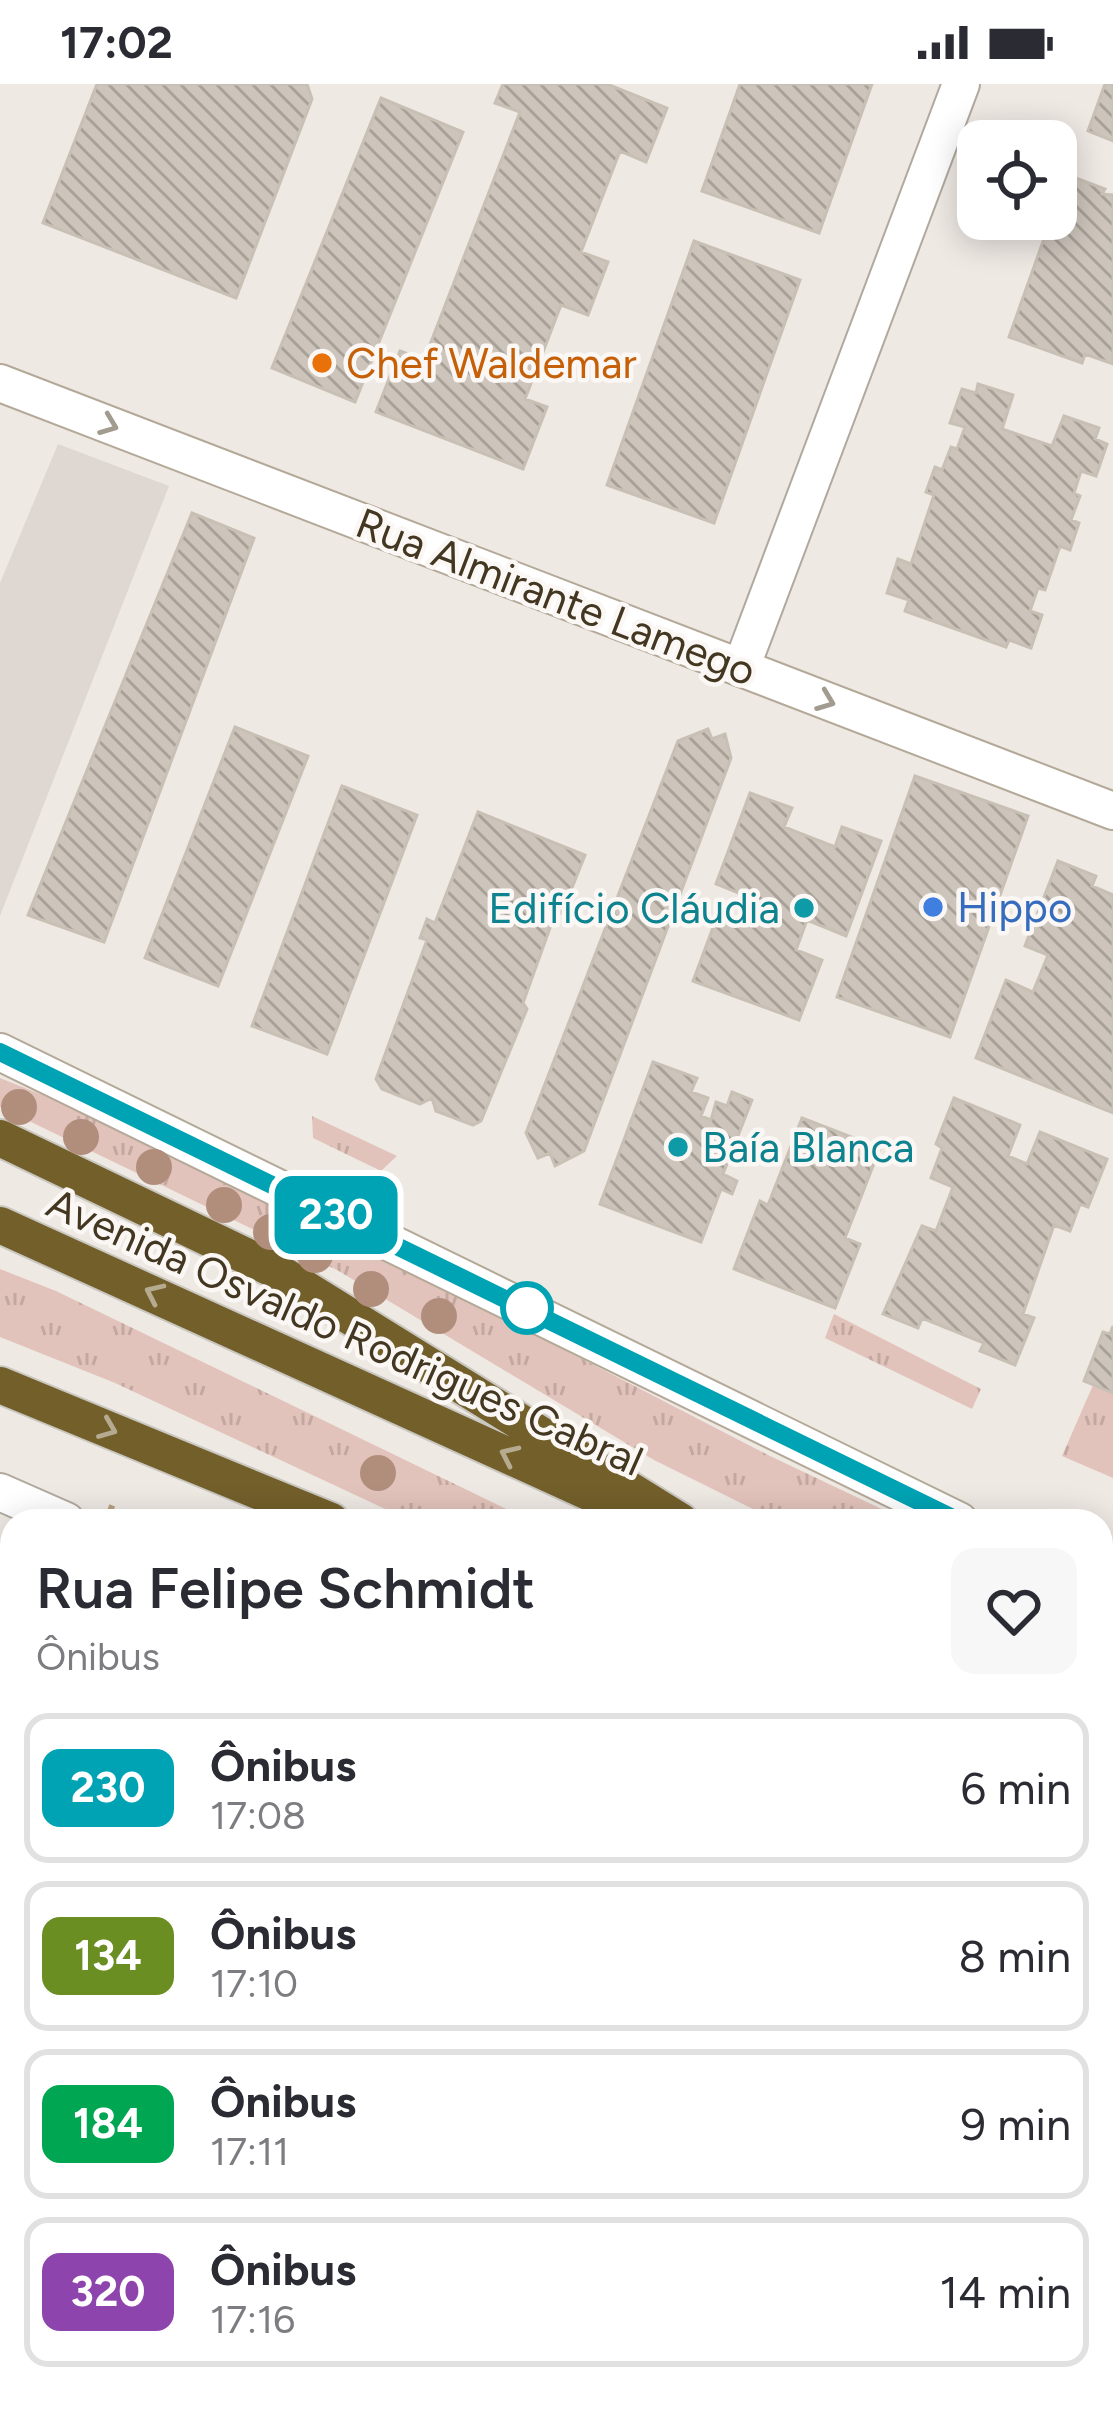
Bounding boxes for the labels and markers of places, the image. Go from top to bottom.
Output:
place label: Chef Waldemar [346,338,637,389]
marker: Chef Waldemar [309,350,335,376]
place label: Hippo [957,882,1072,933]
place label: Edifício Cláudia [488,883,780,934]
marker: Hippo [920,894,946,920]
marker: Edifício Cláudia [791,895,817,921]
place label: Baía Blanca [702,1122,915,1173]
marker: Baía Blanca [665,1134,691,1160]
unlabelled marker [502,1283,552,1333]

